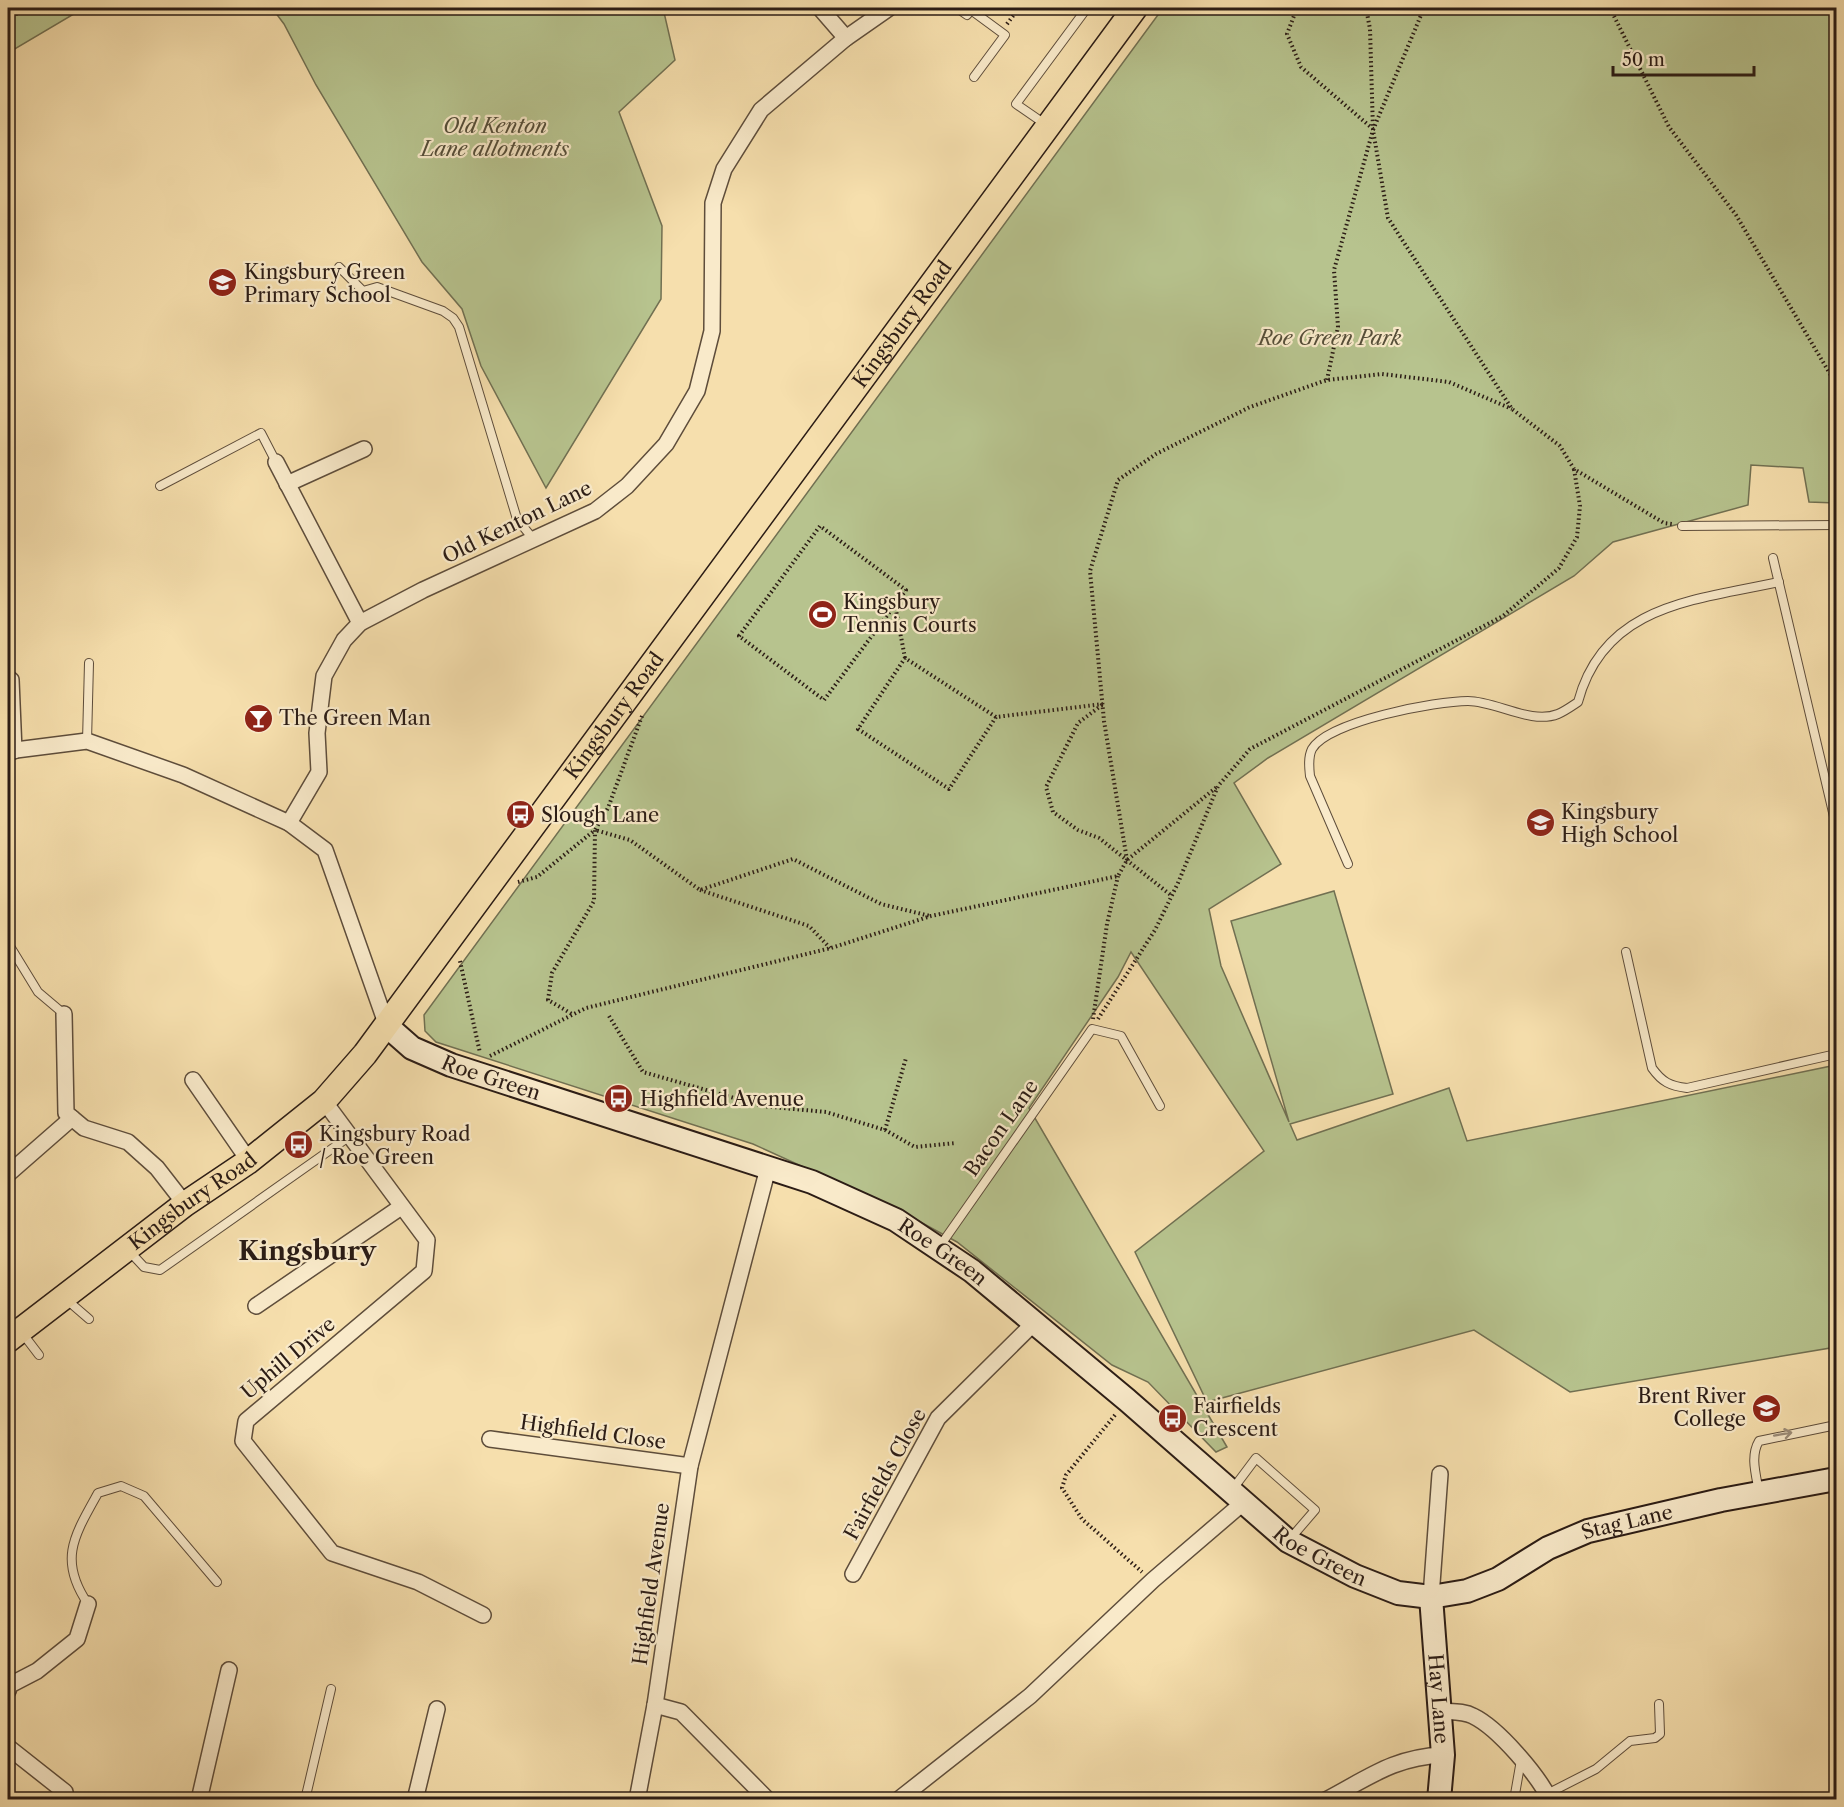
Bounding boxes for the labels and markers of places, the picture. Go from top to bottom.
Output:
place label: Kingsbury Green Primary School [244,260,406,307]
school or university icon: Kingsbury Green Primary School [207,267,239,299]
place label: Kingsbury Tennis Courts [843,590,977,637]
sports icon: Kingsbury Tennis Courts [806,598,838,630]
bar icon: The Green Man [242,702,274,734]
place label: The Green Man [279,706,431,730]
bus stop icon: Slough Lane [504,799,536,831]
place label: Kingsbury High School [1561,800,1678,847]
place label: Slough Lane [541,803,659,827]
school or university icon: Kingsbury High School [1524,807,1556,839]
bus stop icon: Highfield Avenue [603,1083,635,1115]
place label: Highfield Avenue [640,1087,804,1111]
place label: Kingsbury Road / Roe Green [319,1122,471,1169]
bus stop icon: Kingsbury Road / Roe Green [282,1129,314,1161]
place label: Brent River College [1637,1384,1747,1431]
school or university icon: Brent River College [1751,1392,1783,1424]
place label: Fairfields Crescent [1193,1394,1281,1441]
bus stop icon: Fairfields Crescent [1156,1402,1188,1434]

